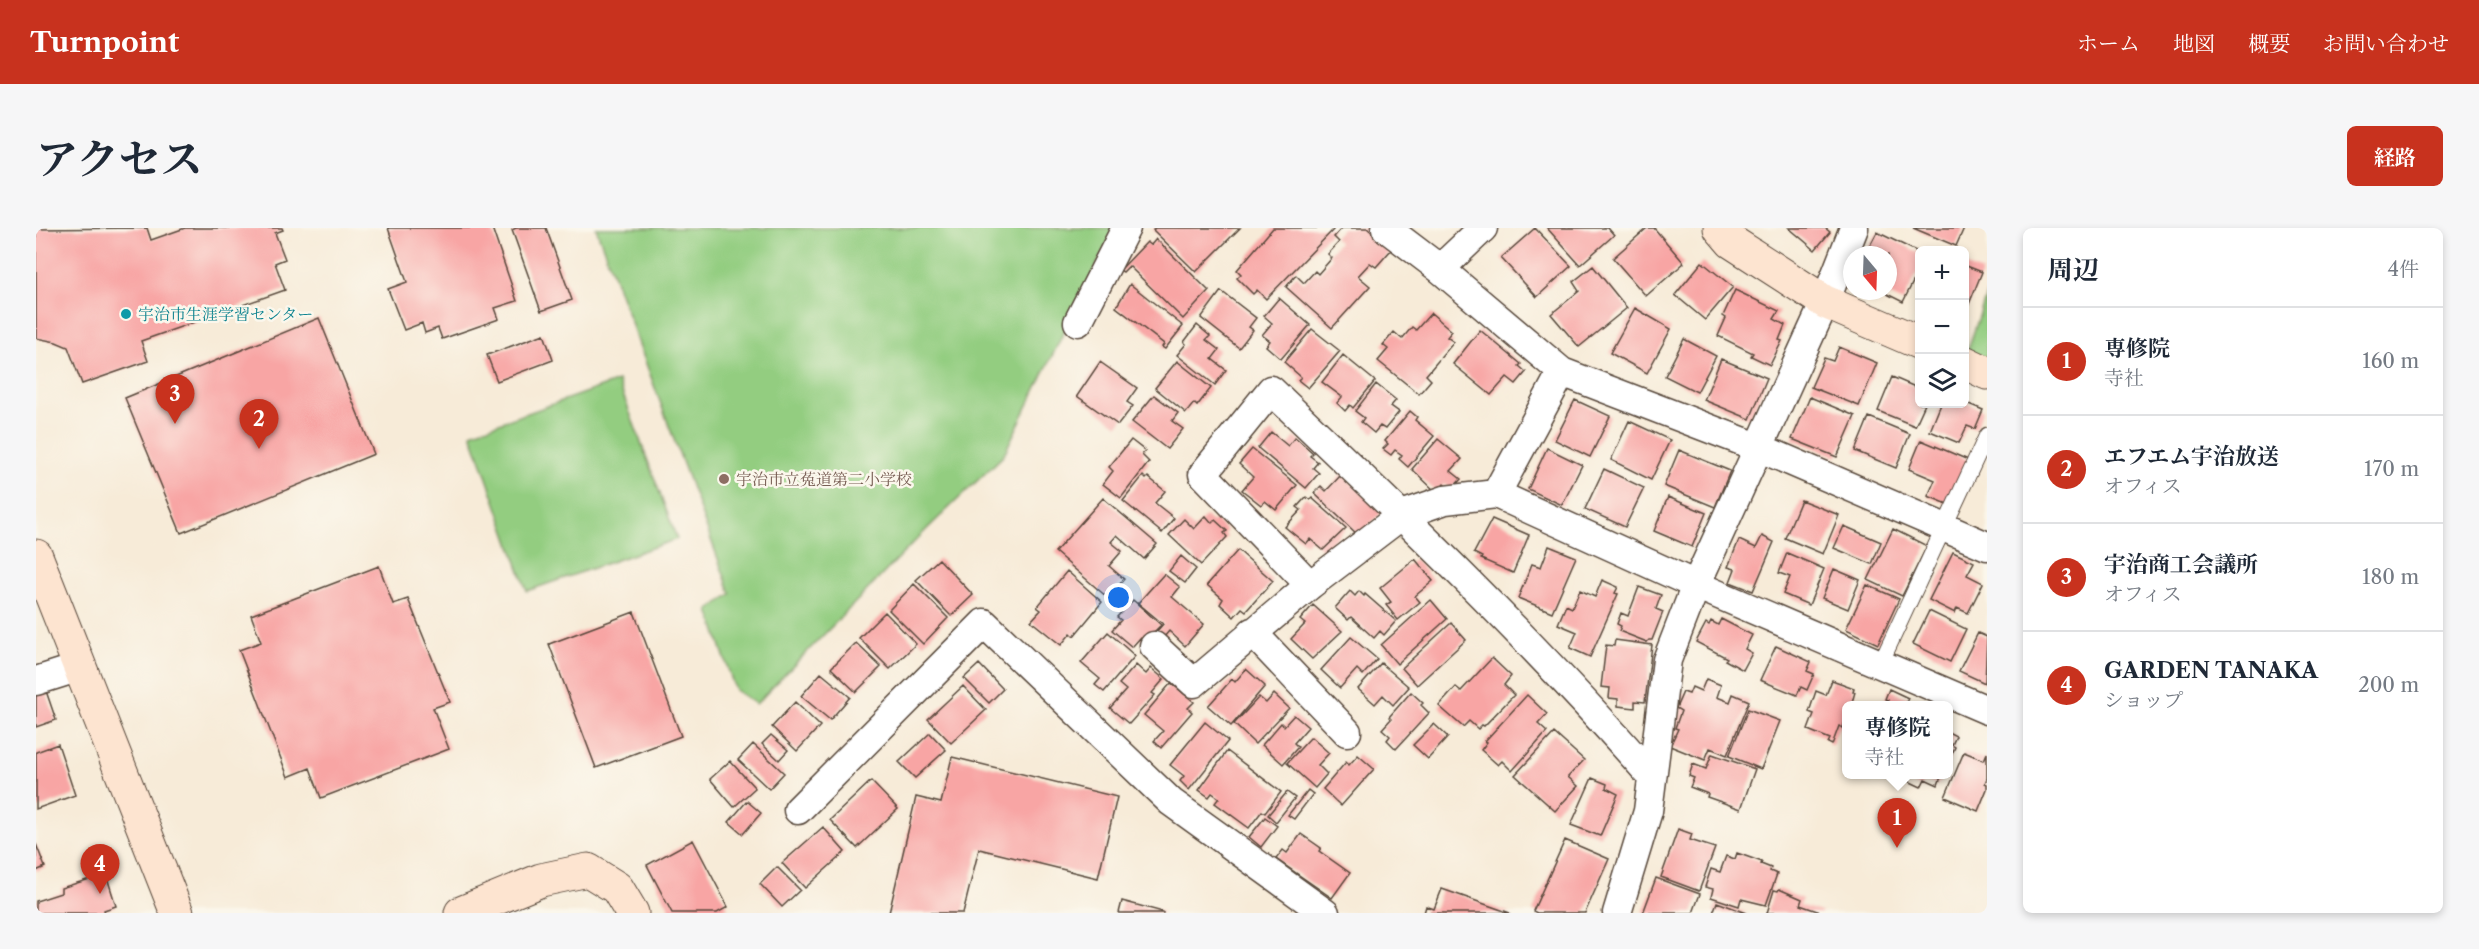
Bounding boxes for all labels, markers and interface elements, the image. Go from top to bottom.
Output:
text: Turnpoint [30,25,179,59]
text: ホーム [2077,31,2140,56]
text: 地図 [2173,31,2215,56]
text: 概要 [2248,31,2290,56]
text: お問い合わせ [2323,31,2449,56]
button: 経路 [2347,126,2443,186]
text: アクセス [36,133,203,185]
north arrow [1843,246,1897,300]
map controls [1915,246,1969,408]
button: + [1915,246,1969,300]
text: 周辺 [2047,254,2099,286]
text: 4件 [2387,257,2419,281]
button: − [1915,300,1969,354]
place label: 宇治市生涯学習センター [138,304,313,324]
marker: 宇治市生涯学習センター [119,307,133,321]
text: 専修院 [2104,335,2170,362]
text: 1 [2062,349,2071,373]
text: 160 m [2362,349,2419,373]
button: layers [1915,354,1969,408]
text: 寺社 [2104,366,2144,390]
pin: 3 [156,374,194,424]
pin: 2 [240,400,278,449]
text: エフエム宇治放送 [2104,443,2279,470]
text: 2 [2061,457,2072,481]
text: 170 m [2364,457,2419,481]
place label: 宇治市立菟道第二小学校 [736,469,912,489]
marker: 宇治市立菟道第二小学校 [717,472,731,486]
text: オフィス [2104,474,2182,498]
text: 宇治商工会議所 [2104,551,2258,578]
text: 3 [2061,565,2072,589]
text: 180 m [2362,565,2419,589]
text: オフィス [2104,582,2182,606]
your location [1104,583,1133,612]
text: GARDEN TANAKA [2104,657,2318,684]
text: 4 [2061,673,2072,697]
text: 200 m [2358,673,2419,697]
text: ショップ [2104,688,2184,712]
popup [1842,701,1953,779]
text: 専修院 [1864,714,1931,741]
text: 寺社 [1864,745,1904,769]
pin: 1 [1878,798,1916,848]
pin: 4 [80,844,120,894]

